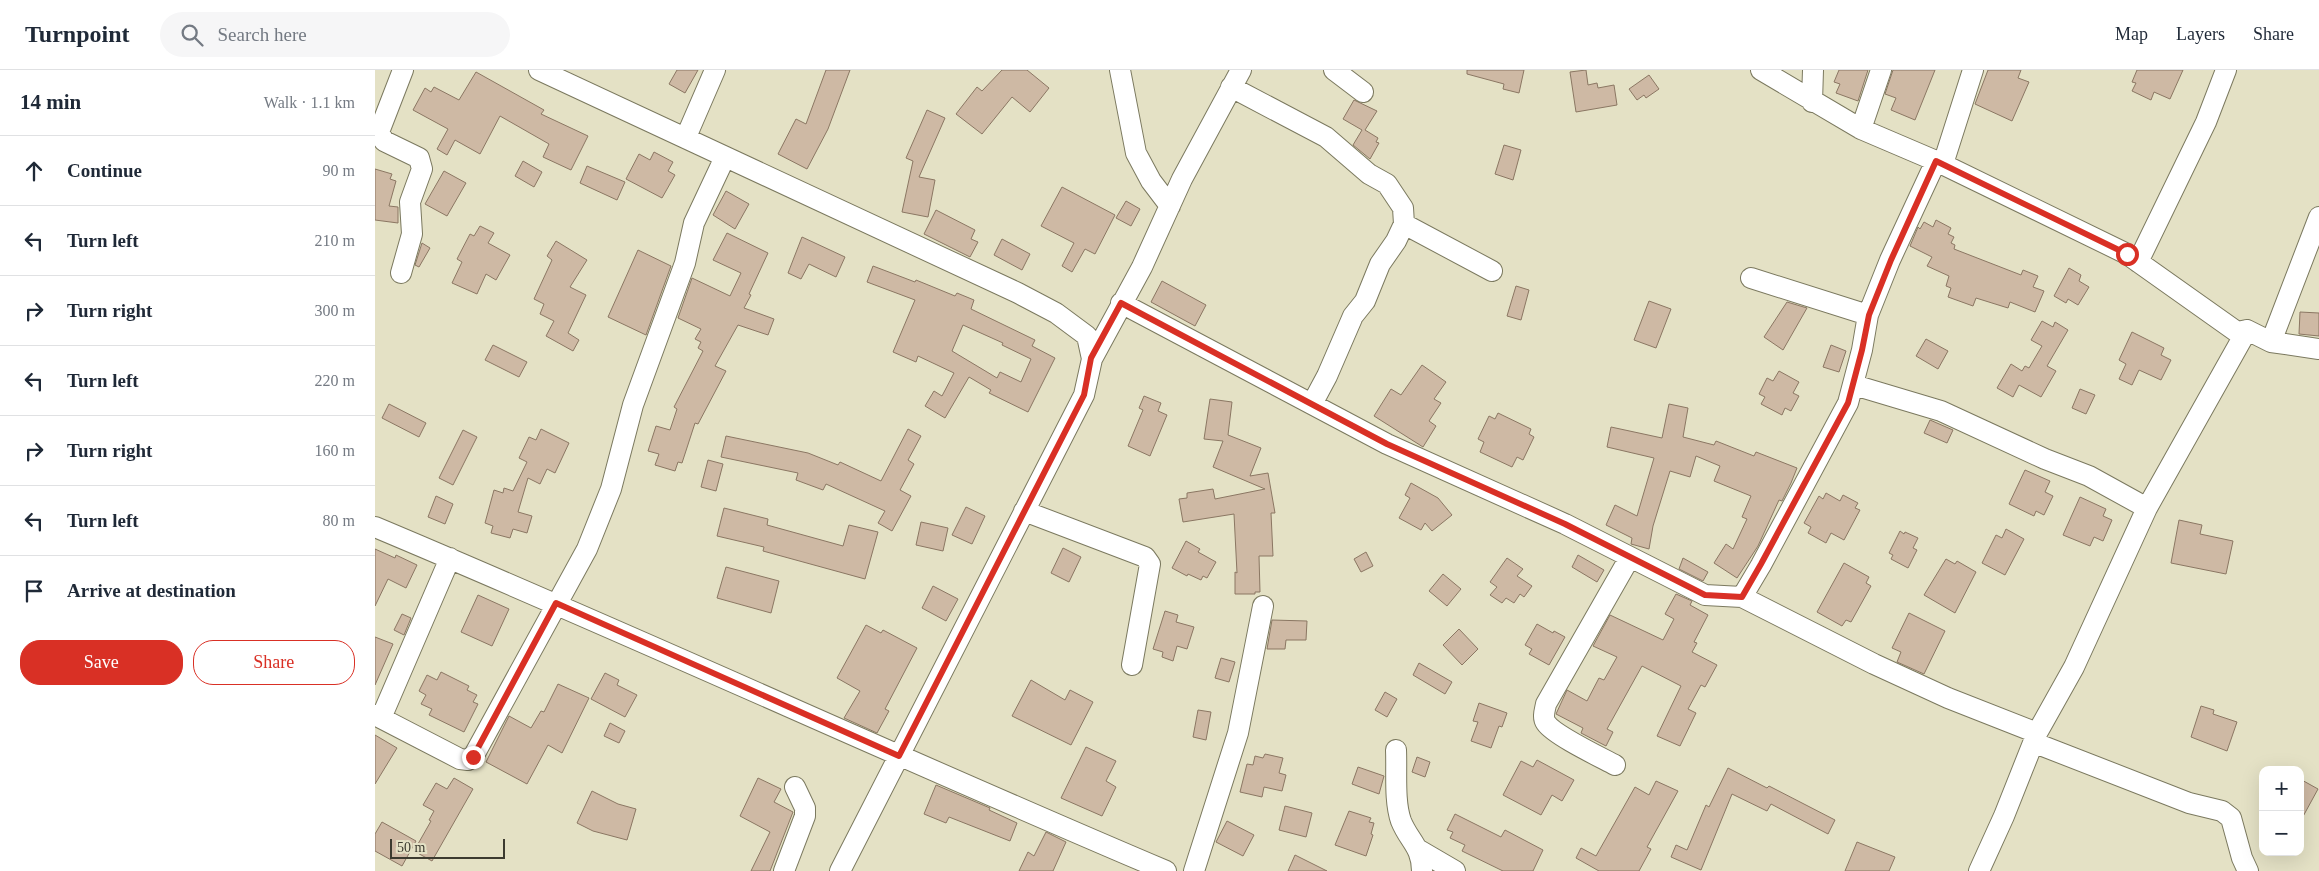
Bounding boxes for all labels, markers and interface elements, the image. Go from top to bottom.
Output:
search box [160,12,510,57]
text: Turnpoint [25,21,130,47]
icon: search [178,21,206,49]
text: Search here [218,24,307,45]
text: Map [2115,24,2148,44]
text: Layers [2176,24,2225,44]
text: Share [2253,24,2294,44]
text: 14 min [20,90,81,114]
text: Walk · 1.1 km [264,94,355,111]
icon: ahead [20,157,48,185]
text: Continue [67,160,142,181]
text: 90 m [323,162,355,179]
icon: left [20,227,48,255]
text: Turn left [67,230,139,251]
text: 210 m [315,232,355,249]
route start [2116,243,2139,266]
icon: right [20,297,48,325]
text: Turn right [67,300,152,321]
text: 300 m [315,302,355,319]
icon: left [20,367,48,395]
text: Turn left [67,370,139,391]
text: 220 m [315,372,355,389]
icon: right [20,437,48,465]
text: Turn right [67,440,152,461]
text: 160 m [315,442,355,459]
icon: left [20,507,48,535]
text: Turn left [67,510,139,531]
text: 80 m [323,512,355,529]
icon: arrive [20,577,48,605]
text: Arrive at destination [67,580,236,601]
button: Save [20,640,183,685]
button: Share [193,640,355,685]
route end [462,746,485,769]
map controls [2259,766,2304,856]
button: + [2259,766,2304,811]
button: − [2259,811,2304,856]
scale bar [390,836,505,859]
text: 50 m [397,840,425,855]

